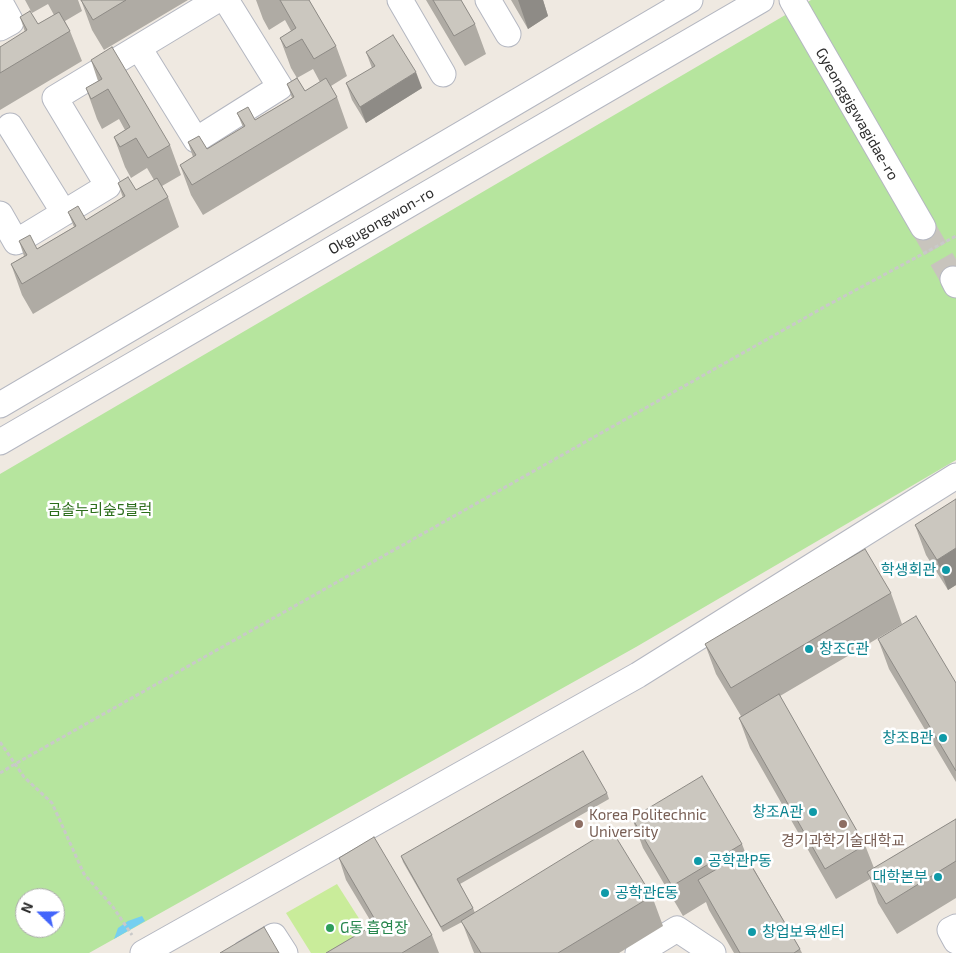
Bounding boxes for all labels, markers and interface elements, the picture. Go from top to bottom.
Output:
street label: Gyeonggigwagidae-ro [812,45,902,183]
street label: Okgugongwon-ro [325,183,437,259]
park label: 곰솔누리숲5블럭 [48,501,152,519]
place label: 학생회관 [881,561,936,579]
marker: 학생회관 [940,564,952,576]
place label: 창조C관 [819,640,869,658]
marker: 창조C관 [803,643,815,655]
place label: 창조B관 [882,729,933,747]
marker: 창조B관 [937,732,949,744]
place label: 창조A관 [752,803,803,821]
place label: Korea Politechnic University [589,806,707,841]
marker: 창조A관 [807,806,819,818]
marker: Korea Politechnic University [573,818,585,830]
marker: 경기과학기술대학교 [837,818,849,830]
place label: 경기과학기술대학교 [781,832,905,850]
place label: 공학관P동 [708,852,772,870]
marker: 공학관P동 [692,855,704,867]
place label: 대학본부 [873,868,928,886]
marker: 대학본부 [932,871,944,883]
place label: 공학관E동 [615,884,679,902]
marker: 공학관E동 [599,887,611,899]
north arrow [15,888,65,938]
text: N [17,900,36,915]
place label: G동 흡연장 [340,919,408,937]
marker: G동 흡연장 [324,922,336,934]
place label: 창업보육센터 [762,923,845,941]
marker: 창업보육센터 [746,926,758,938]

